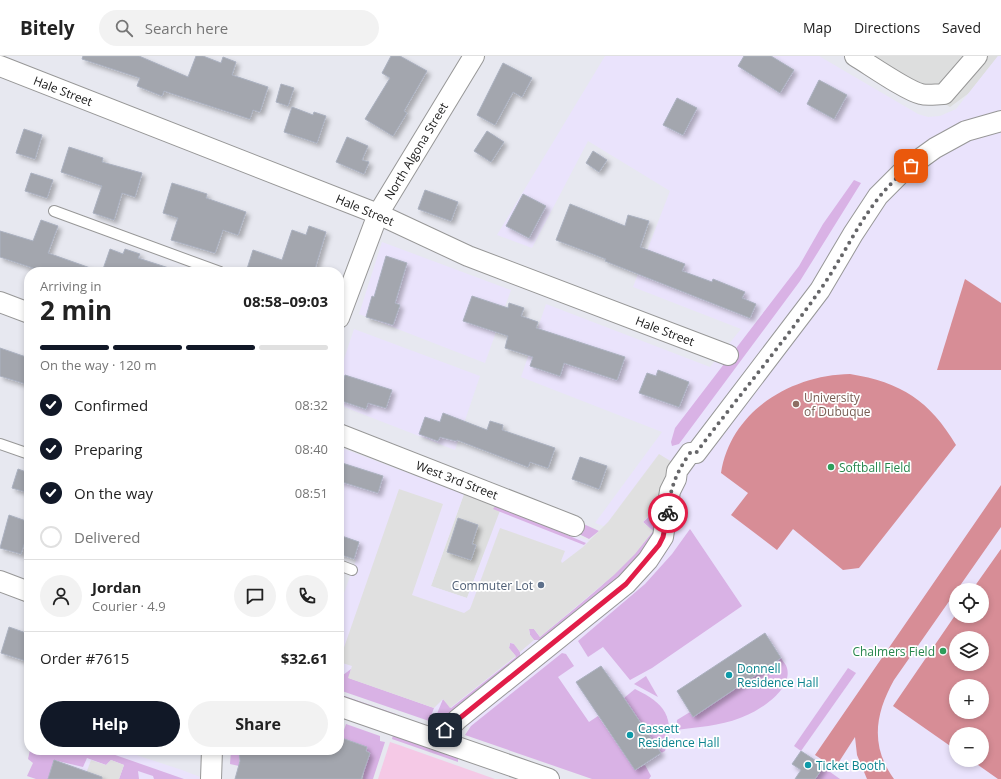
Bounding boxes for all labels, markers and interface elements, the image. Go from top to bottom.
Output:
search box [99,10,379,46]
text: Bitely [20,15,75,41]
icon: search [113,17,135,39]
text: Search here [145,18,228,38]
text: Map [803,18,832,37]
text: Directions [854,18,920,37]
text: Saved [942,18,981,37]
street label: Hale Street [31,72,95,110]
street label: North Algona Street [380,99,452,203]
pin [894,149,928,183]
icon: bag [900,155,922,177]
street label: Hale Street [333,190,397,230]
text: Arriving in [40,277,102,295]
text: 08:58–09:03 [243,291,328,311]
text: 2 min [40,292,112,328]
street label: Hale Street [633,312,697,350]
text: On the way · 120 m [40,356,156,374]
place label: University of Dubuque [804,389,871,420]
icon: check [40,394,62,416]
text: Confirmed [74,395,148,415]
text: 08:32 [295,396,328,414]
marker: University of Dubuque [791,399,801,409]
icon: check [40,438,62,460]
text: Preparing [74,439,142,459]
text: 08:40 [295,440,328,458]
street label: West 3rd Street [413,457,501,503]
place label: Softball Field [839,459,911,476]
marker: Softball Field [826,462,836,472]
icon: check [40,482,62,504]
text: On the way [74,483,153,503]
text: 08:51 [295,484,328,502]
courier [648,493,688,533]
icon: bike [657,502,679,524]
text: Delivered [74,527,141,547]
button: person [40,575,82,617]
button: chat [234,575,276,617]
button: phone [286,575,328,617]
text: Jordan [92,577,141,597]
place label: Commuter Lot [452,577,533,594]
marker: Commuter Lot [536,580,546,590]
map controls [949,583,989,767]
button: locate [949,583,989,623]
text: Courier · 4.9 [92,597,166,615]
button: layers [949,631,989,671]
place label: Chalmers Field [852,643,935,660]
marker: Chalmers Field [938,646,948,656]
text: Order #7615 [40,648,129,668]
text: $32.61 [281,648,328,668]
place label: Donnell Residence Hall [737,660,819,691]
marker: Donnell Residence Hall [724,670,734,680]
button: + [949,679,989,719]
button: Help [40,701,180,747]
button: Share [188,701,328,747]
pin [428,713,462,747]
icon: home [434,719,456,741]
place label: Cassett Residence Hall [638,720,720,751]
button: − [949,727,989,767]
marker: Cassett Residence Hall [625,730,635,740]
place label: Ticket Booth [816,757,886,774]
marker: Ticket Booth [803,760,813,770]

